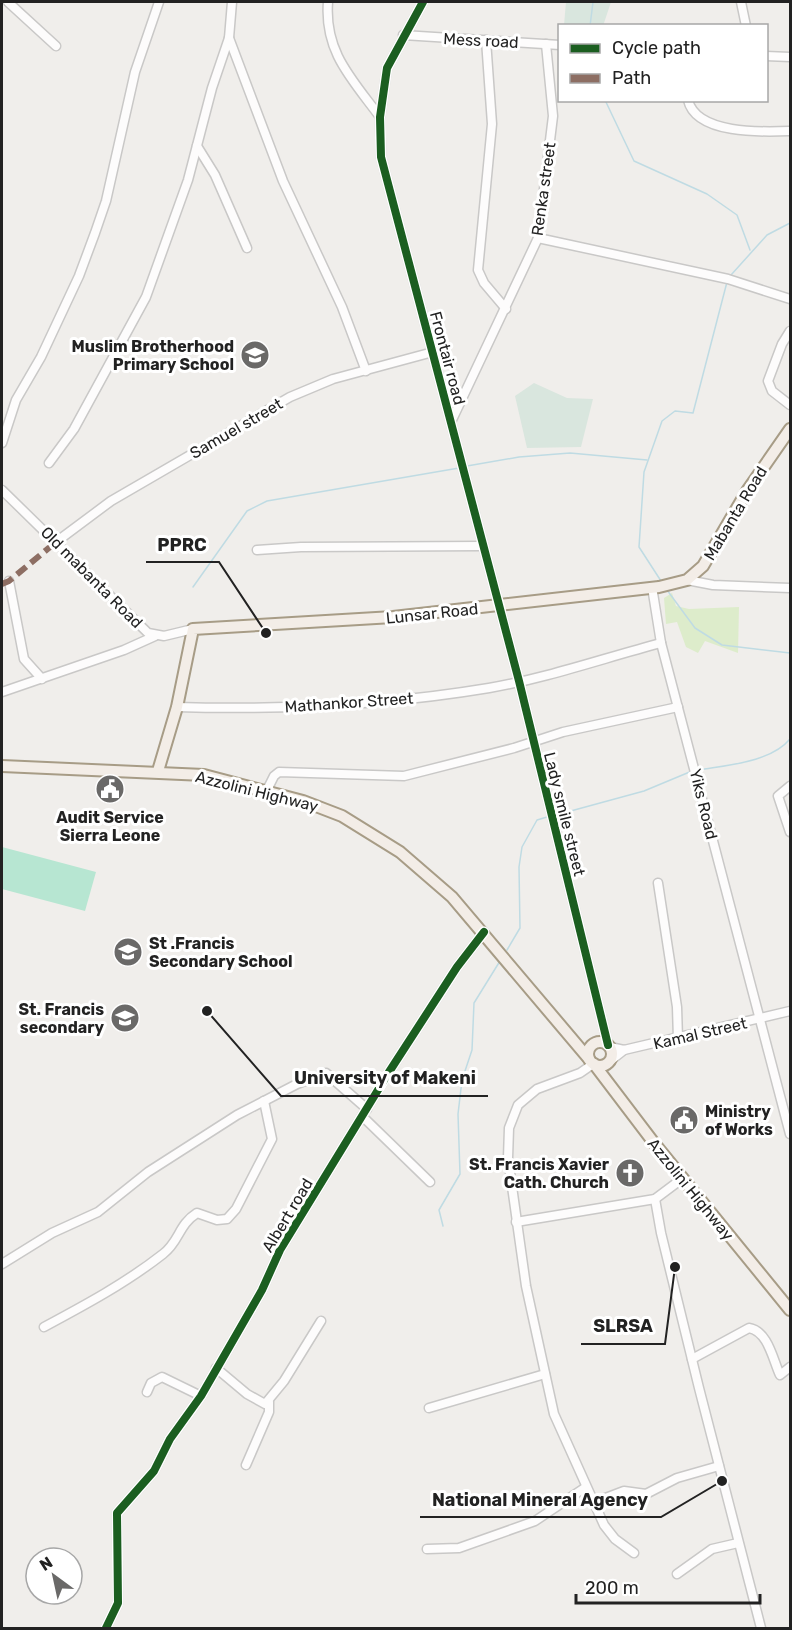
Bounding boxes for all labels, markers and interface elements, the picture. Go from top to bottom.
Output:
legend [558,24,768,102]
street label: Mess road [443,29,519,52]
text: Cycle path [612,37,701,59]
text: Path [612,67,651,89]
street label: Renka street [528,141,559,237]
street label: Frontair road [426,309,469,407]
place label: Muslim Brotherhood Primary School [72,337,234,374]
school or university icon: Muslim Brotherhood Primary School [239,339,271,371]
street label: Samuel street [187,394,286,463]
street label: Mabanta Road [700,463,771,564]
street label: Old mabanta Road [37,523,146,632]
callout: PPRC [146,526,219,562]
text: PPRC [157,534,207,556]
street label: Lunsar Road [385,599,479,628]
street label: Mathankor Street [284,689,414,716]
street label: Lady smile street [540,750,589,878]
street label: Azzolini Highway [194,767,320,816]
street label: Yiks Road [686,767,721,841]
public building icon: Audit Service Sierra Leone [94,773,126,805]
place label: Audit Service Sierra Leone [56,808,164,845]
place label: St .Francis Secondary School [149,934,293,971]
school or university icon: St .Francis Secondary School [112,936,144,968]
place label: St. Francis secondary [19,1000,104,1037]
school or university icon: St. Francis secondary [109,1002,141,1034]
street label: Kamal Street [651,1013,749,1053]
callout: University of Makeni [281,1060,488,1096]
text: University of Makeni [294,1067,476,1089]
place label: Ministry of Works [705,1102,773,1139]
public building icon: Ministry of Works [668,1104,700,1136]
street label: Azzolini Highway [644,1134,738,1244]
place label: St. Francis Xavier Cath. Church [469,1155,610,1192]
church icon: St. Francis Xavier Cath. Church [614,1157,646,1189]
street label: Albert road [258,1175,317,1256]
callout: SLRSA [581,1308,665,1344]
text: SLRSA [593,1315,653,1337]
callout: National Mineral Agency [420,1481,661,1517]
text: National Mineral Agency [432,1489,648,1511]
north arrow [24,1546,84,1606]
text: N [36,1553,56,1575]
scale bar [576,1567,760,1605]
text: 200 m [585,1577,639,1599]

